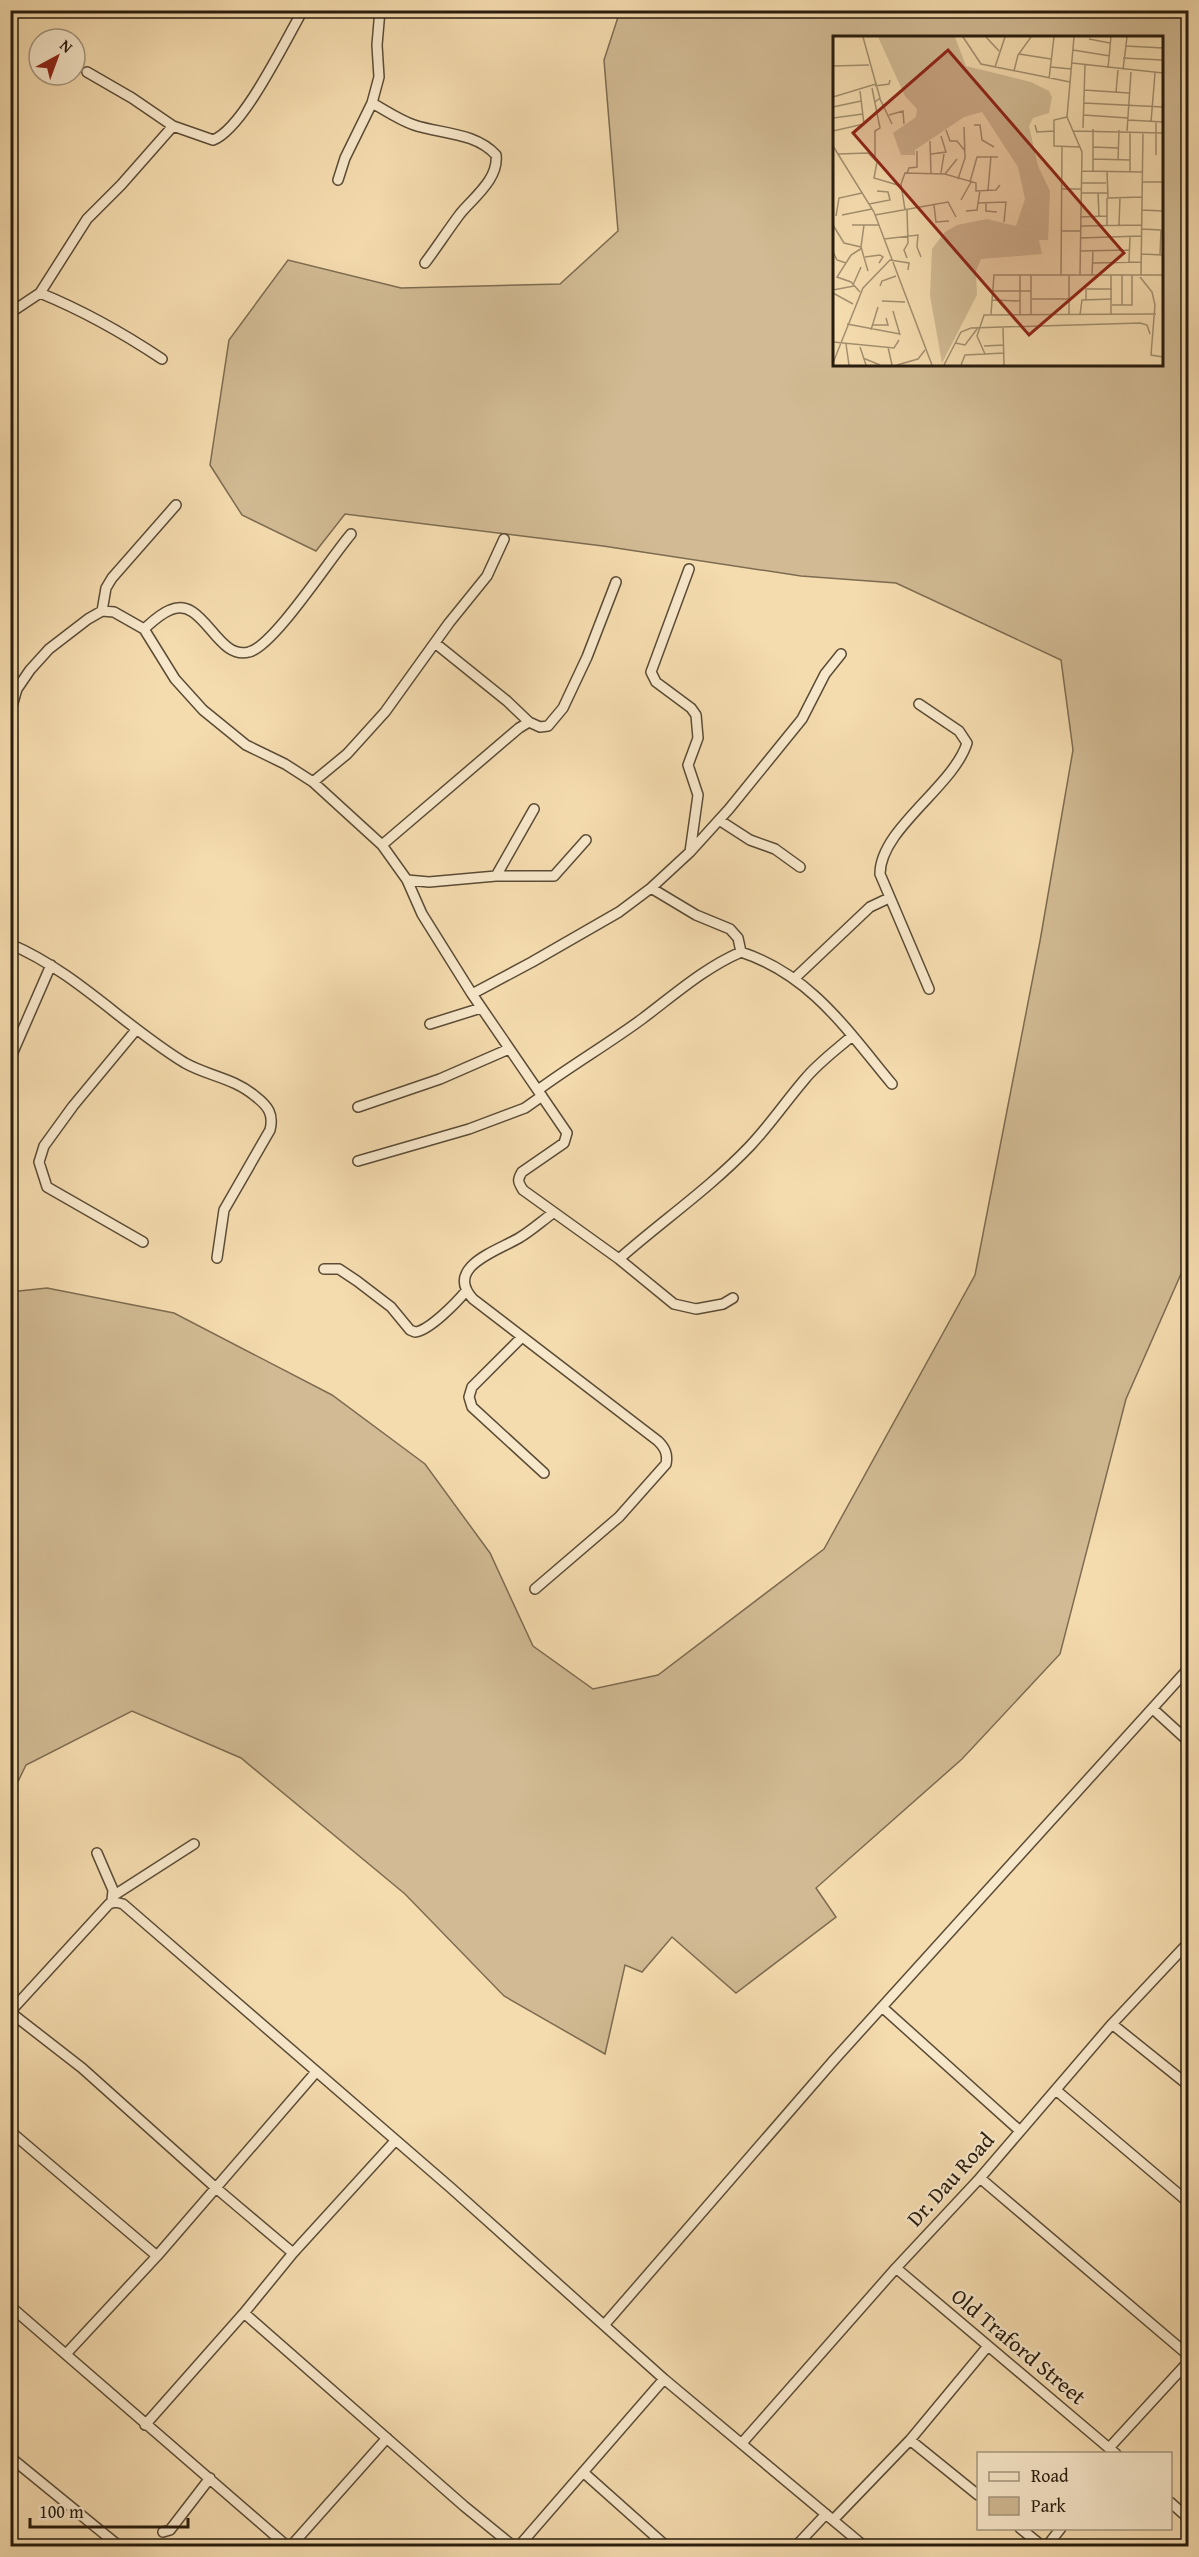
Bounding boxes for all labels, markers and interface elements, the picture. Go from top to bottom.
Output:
north arrow [27,27,87,87]
text: N [55,33,79,58]
inset map [833,36,1163,366]
street label: Dr. Dau Road [899,2124,1001,2233]
street label: Old Traford Street [945,2280,1093,2412]
legend [977,2452,1172,2530]
text: Road [1031,2462,1069,2489]
scale bar [30,2491,188,2529]
text: Park [1031,2492,1067,2519]
text: 100 m [39,2498,84,2525]

